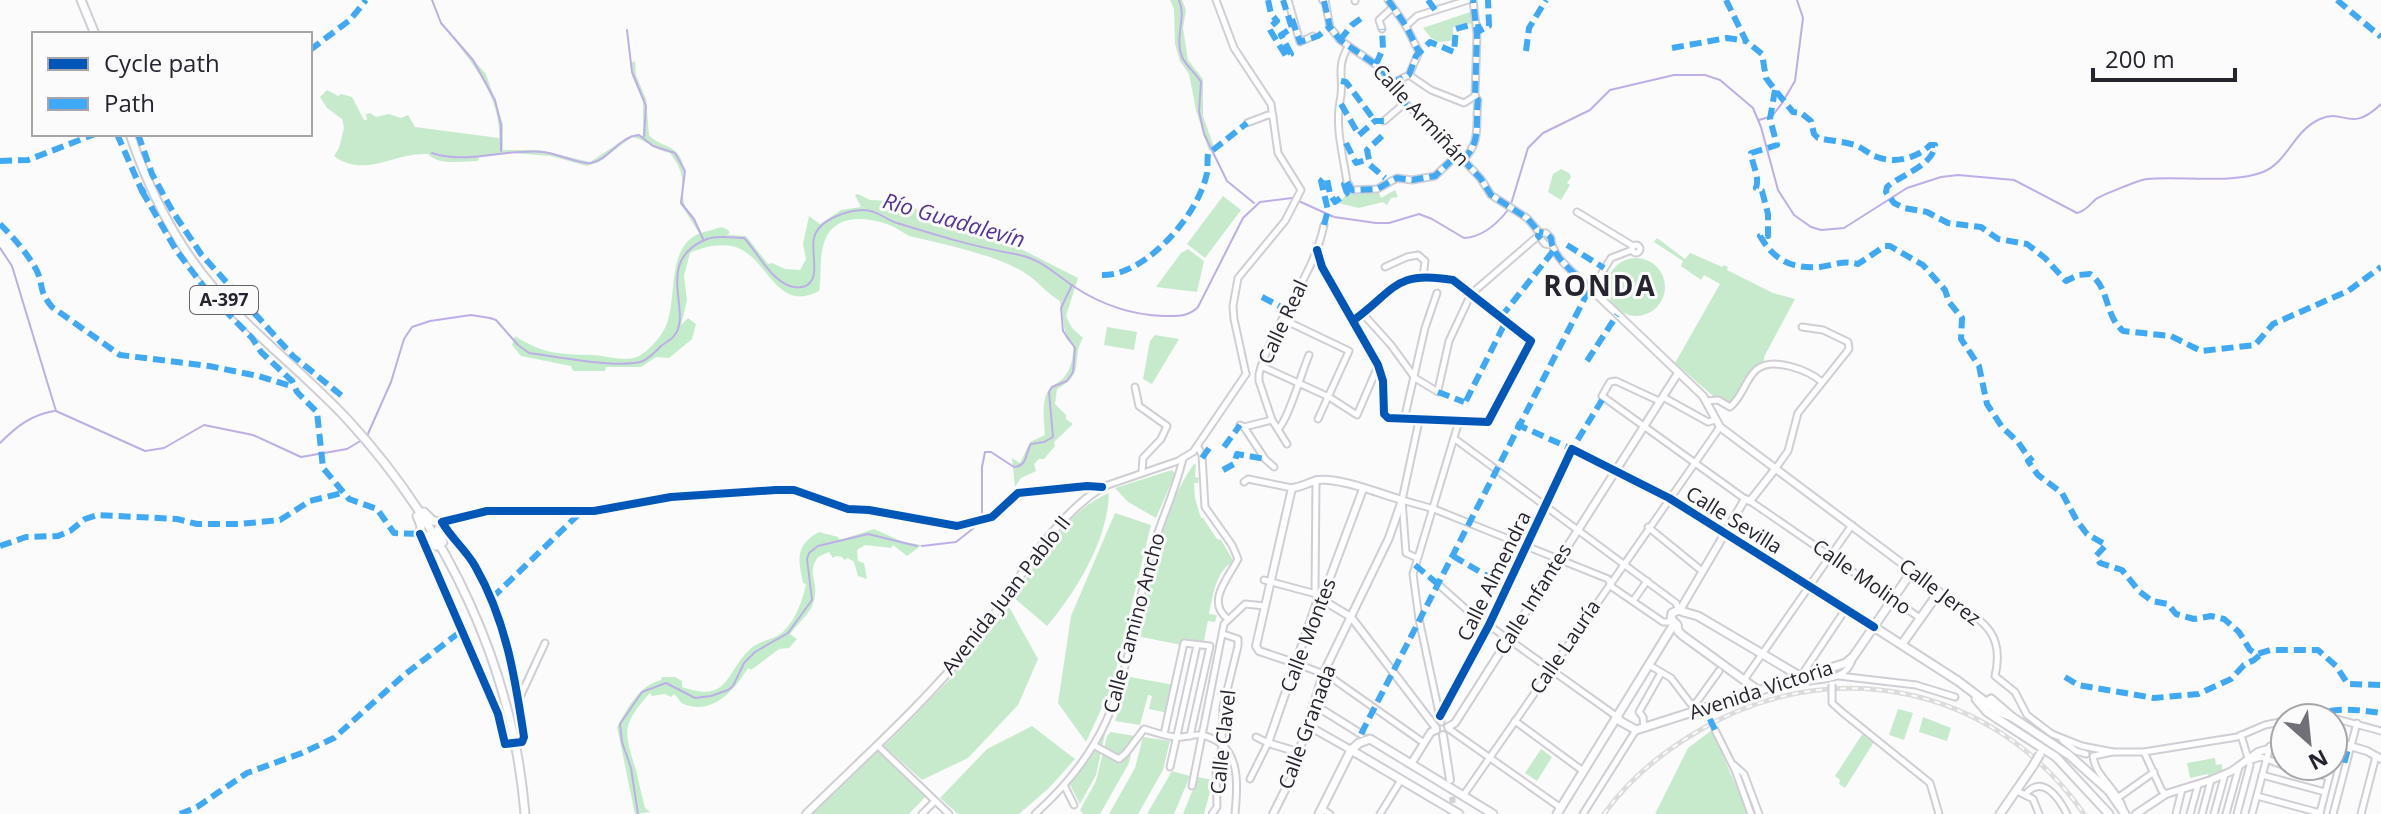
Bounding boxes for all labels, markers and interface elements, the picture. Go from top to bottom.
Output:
legend [32,32,312,136]
scale bar [2093,32,2235,82]
text: 200 m [2105,42,2175,75]
text: Cycle path [104,46,220,79]
street label: Calle Armiñán [1367,58,1476,172]
text: Path [104,86,155,119]
water label: Río Guadalevín [880,184,1029,254]
district label: RONDA [1543,266,1657,304]
street label: Calle Real [1251,275,1314,368]
road number: A-397 [190,286,258,314]
street label: Calle Sevilla [1681,479,1788,560]
street label: Calle Almendra [1450,506,1537,645]
street label: Avenida Juan Pablo II [935,510,1076,680]
street label: Calle Camino Ancho [1096,530,1171,716]
street label: Calle Molino [1808,533,1917,621]
street label: Calle Infantes [1488,538,1577,659]
street label: Calle Jerez [1894,552,1987,631]
street label: Calle Montes [1273,574,1342,696]
street label: Calle Lauría [1523,594,1606,699]
street label: Avenida Victoria [1685,654,1836,726]
street label: Calle Granada [1271,661,1342,793]
street label: Calle Clavel [1204,688,1241,796]
north arrow [2269,702,2349,782]
text: N [2304,743,2333,778]

